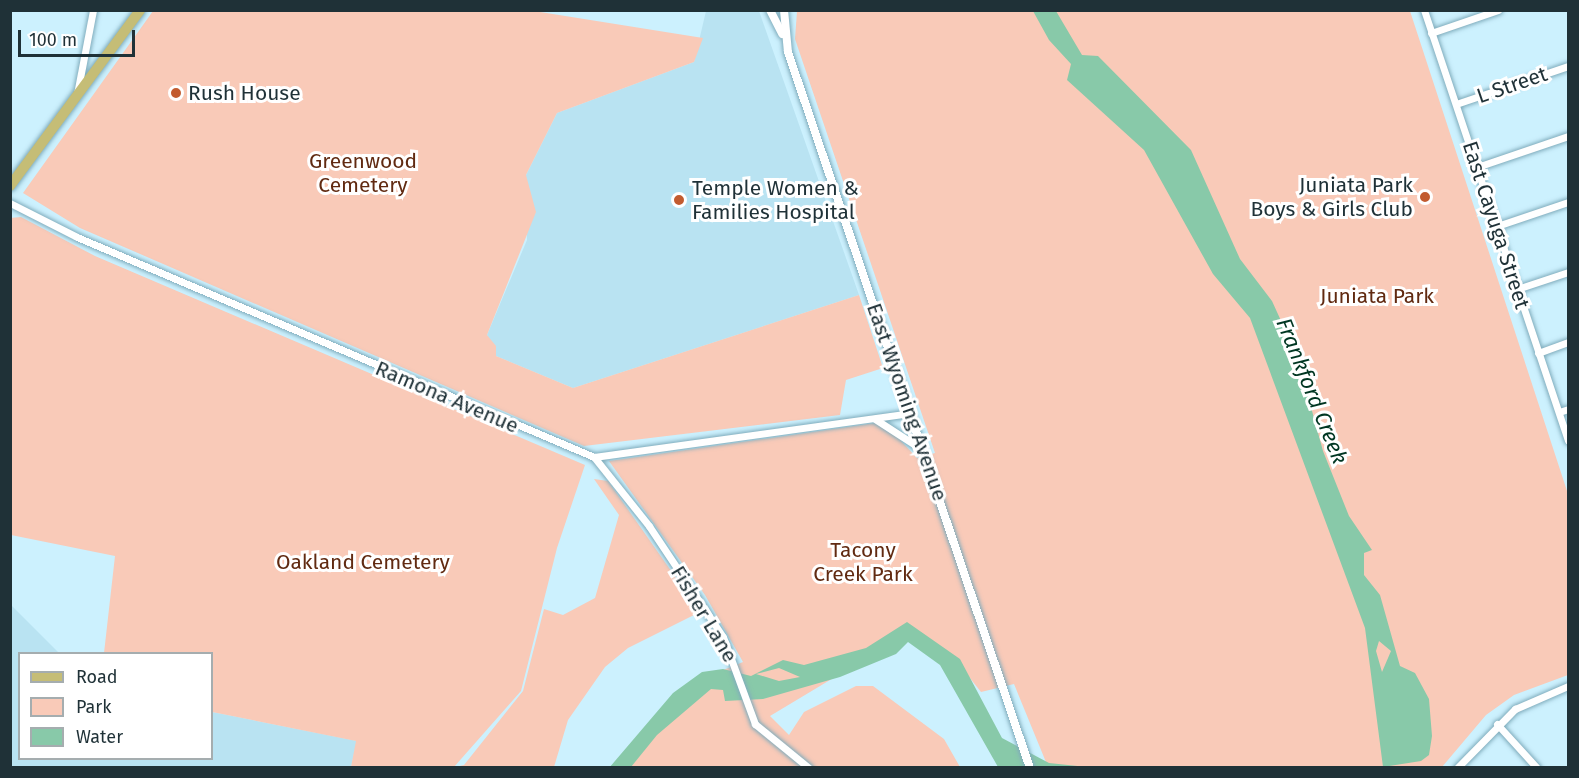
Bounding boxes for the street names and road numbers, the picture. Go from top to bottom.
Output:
street label: L Street [1473,61,1551,109]
street label: East Cayuga Street [1457,138,1535,312]
street label: East Wyoming Avenue [861,300,953,504]
street label: Ramona Avenue [372,355,522,439]
street label: Fisher Lane [665,561,743,667]

